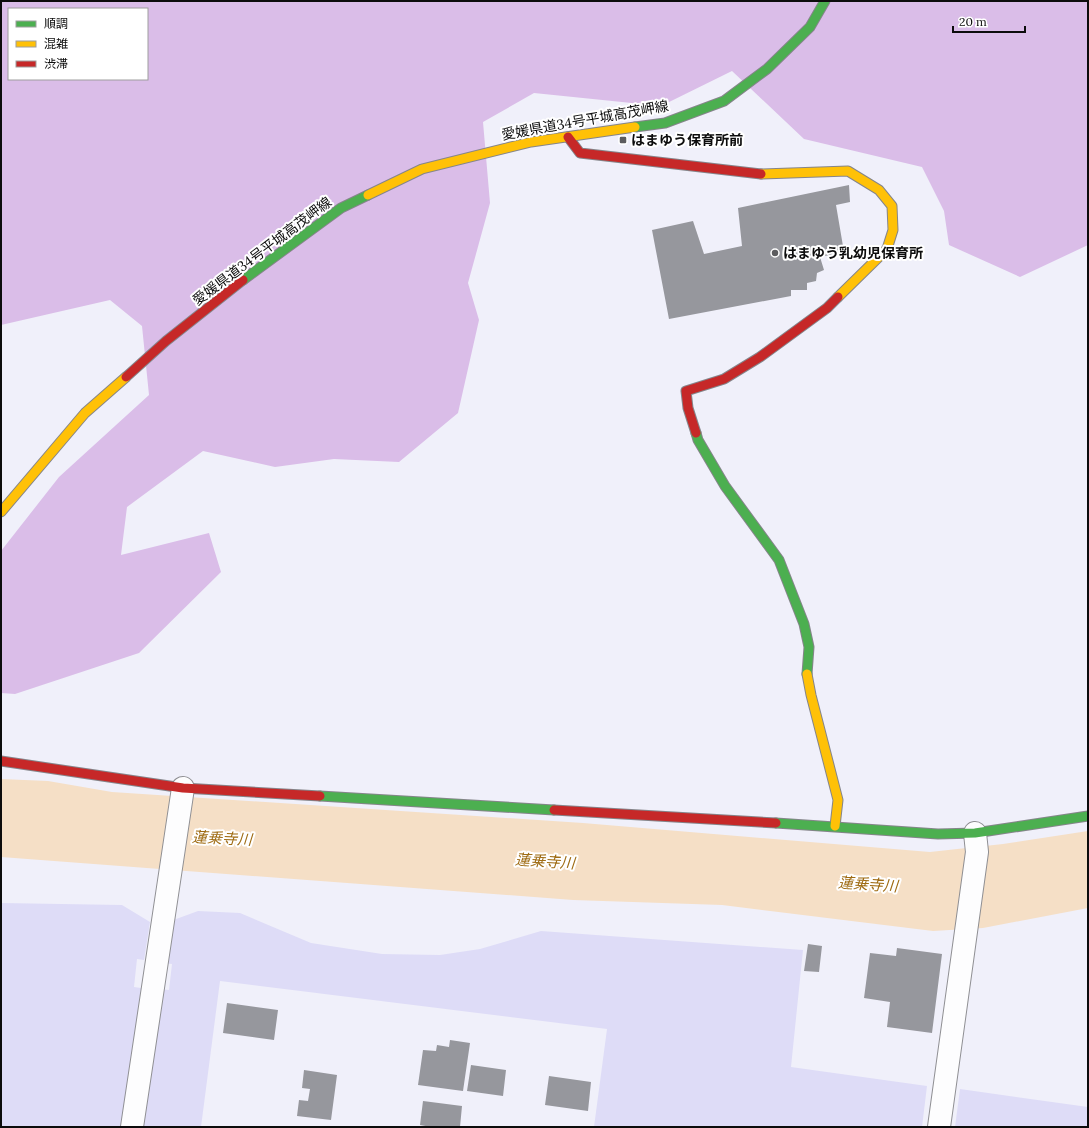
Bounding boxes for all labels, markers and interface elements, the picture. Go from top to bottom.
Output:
legend [8,8,148,80]
scale bar [953,8,1025,34]
text: 20 m [959,14,987,29]
text: 順調 [44,16,68,31]
text: 混雑 [44,36,68,51]
text: 渋滞 [44,56,68,71]
street label: 愛媛県道34号平城高茂岬線 [500,96,670,144]
place label: はまゆう保育所前 [631,131,743,149]
marker: はまゆう保育所前 [618,135,628,145]
street label: 愛媛県道34号平城高茂岬線 [189,193,335,309]
place label: はまゆう乳幼児保育所 [783,244,923,262]
marker: はまゆう乳幼児保育所 [770,248,780,258]
water label: 蓮乗寺川 [192,827,254,849]
water label: 蓮乗寺川 [514,849,578,873]
water label: 蓮乗寺川 [837,872,901,896]

